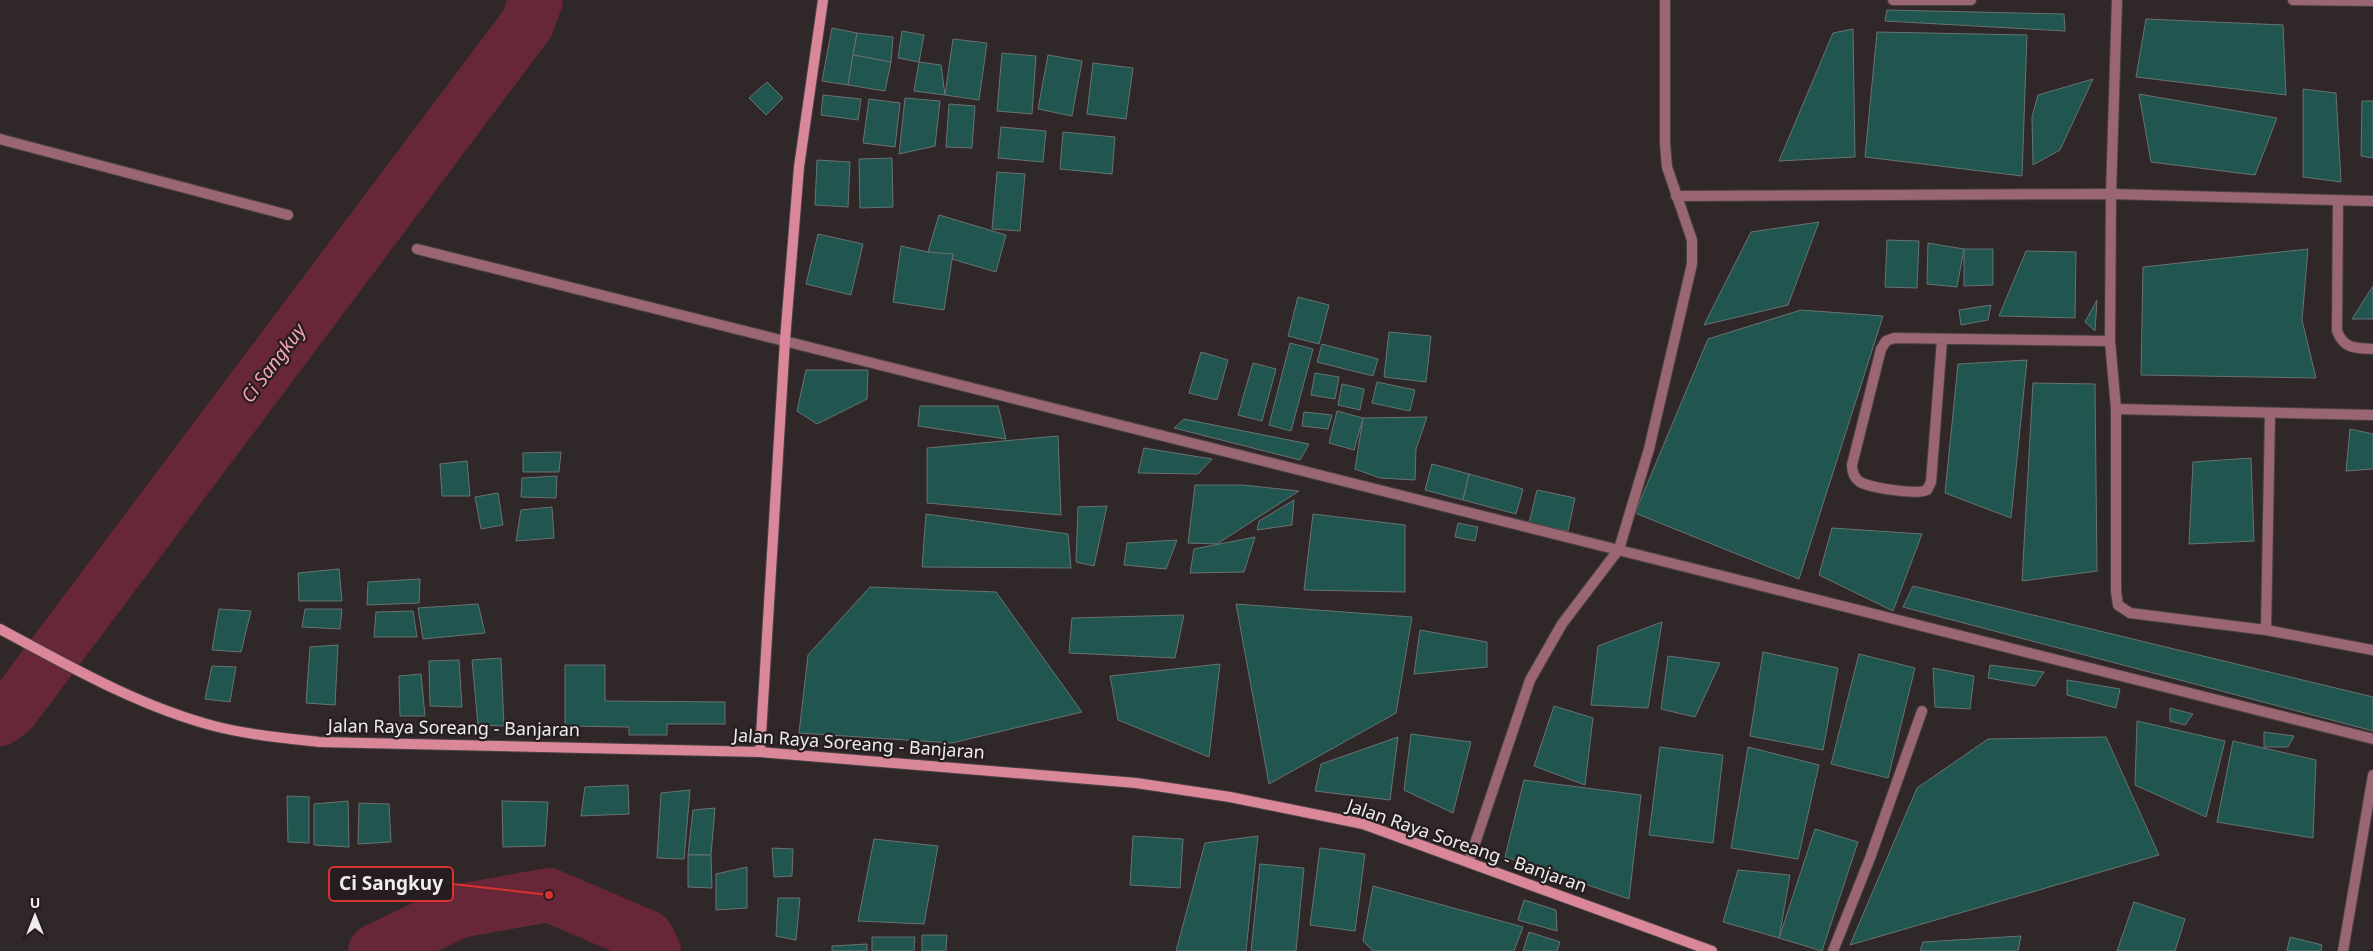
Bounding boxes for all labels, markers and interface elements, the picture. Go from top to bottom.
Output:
water label: Ci Sangkuy [235,317,312,408]
street label: Jalan Raya Soreang - Banjaran [326,713,580,741]
street label: Jalan Raya Soreang - Banjaran [730,722,986,764]
street label: Jalan Raya Soreang - Banjaran [1342,792,1590,897]
callout: Ci Sangkuy [329,867,453,901]
text: Ci Sangkuy [339,870,443,896]
north arrow [10,891,60,941]
text: U [30,893,40,912]

